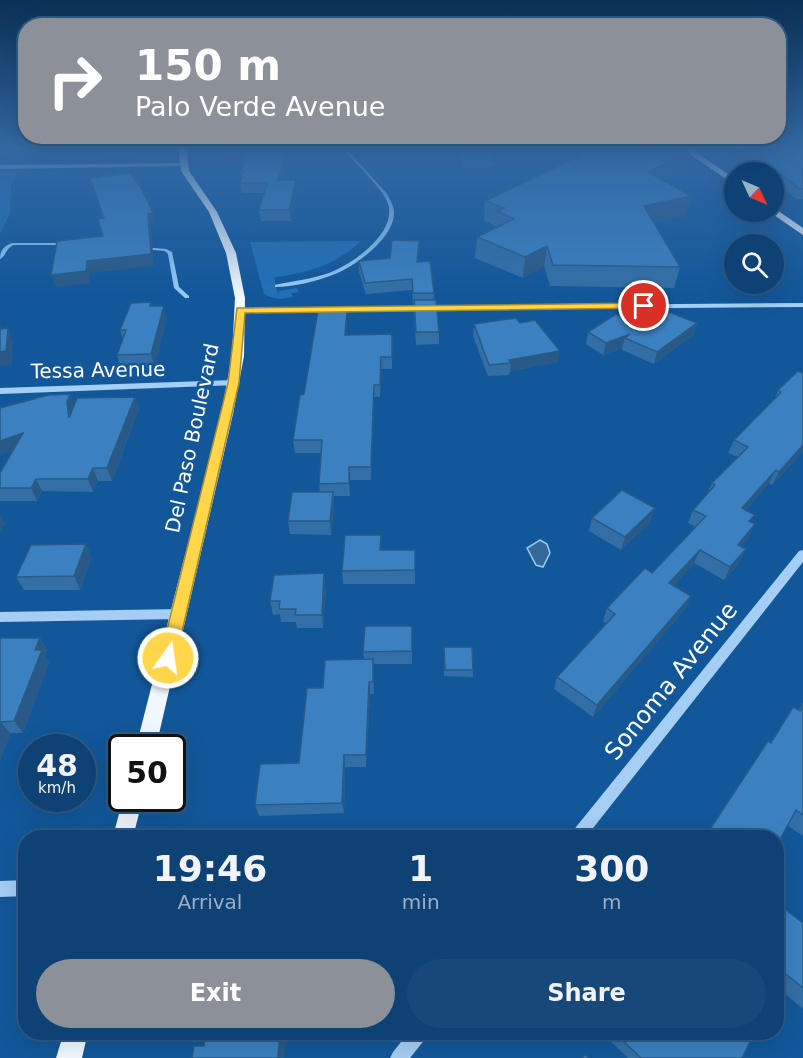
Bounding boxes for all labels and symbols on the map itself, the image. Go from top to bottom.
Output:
north arrow [724,162,784,222]
pin [618,280,669,331]
street label: Del Paso Boulevard [160,341,224,535]
street label: Tessa Avenue [29,357,166,383]
street label: Sonoma Avenue [599,597,743,765]
position arrow [136,626,200,690]
speed limit sign: 50 [108,734,186,812]

